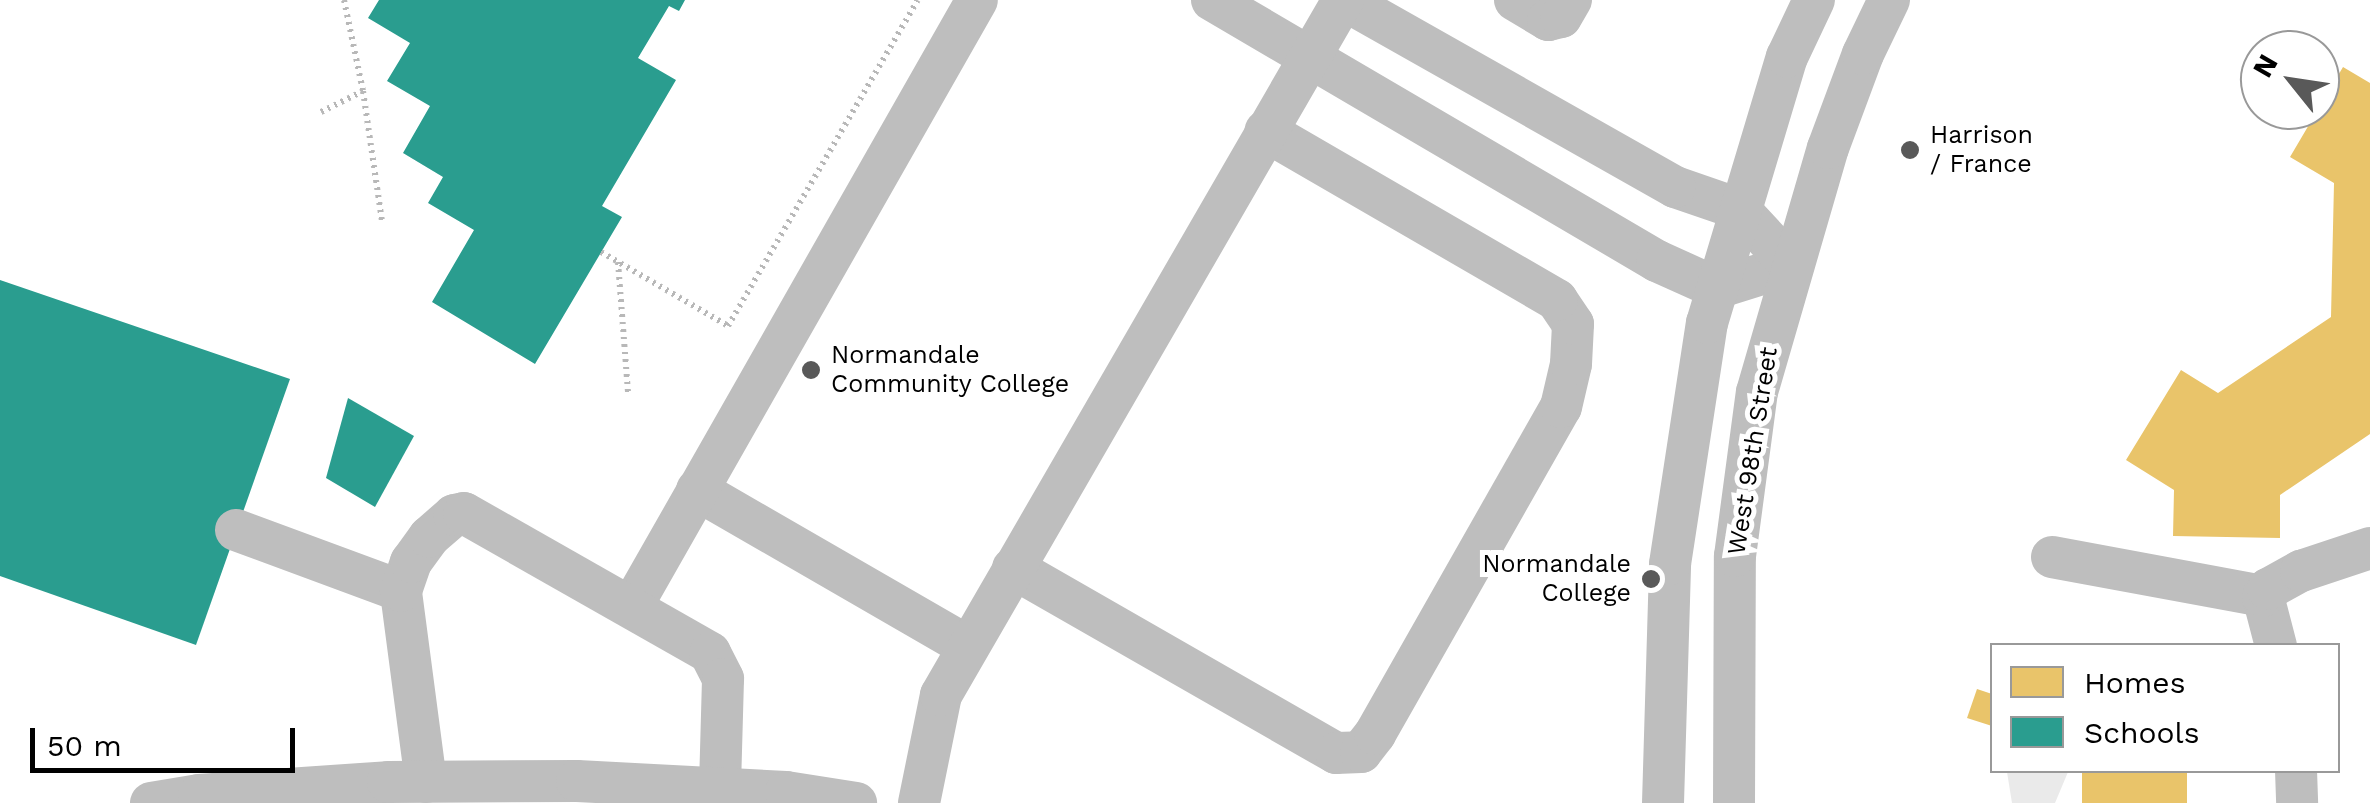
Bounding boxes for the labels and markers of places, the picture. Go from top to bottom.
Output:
place label: Harrison / France [1930,121,2033,180]
marker: Harrison / France [1899,139,1921,161]
place label: Normandale Community College [831,341,1070,400]
marker: Normandale Community College [800,359,822,381]
place label: Normandale College [1482,550,1631,609]
marker: Normandale College [1640,568,1662,590]

